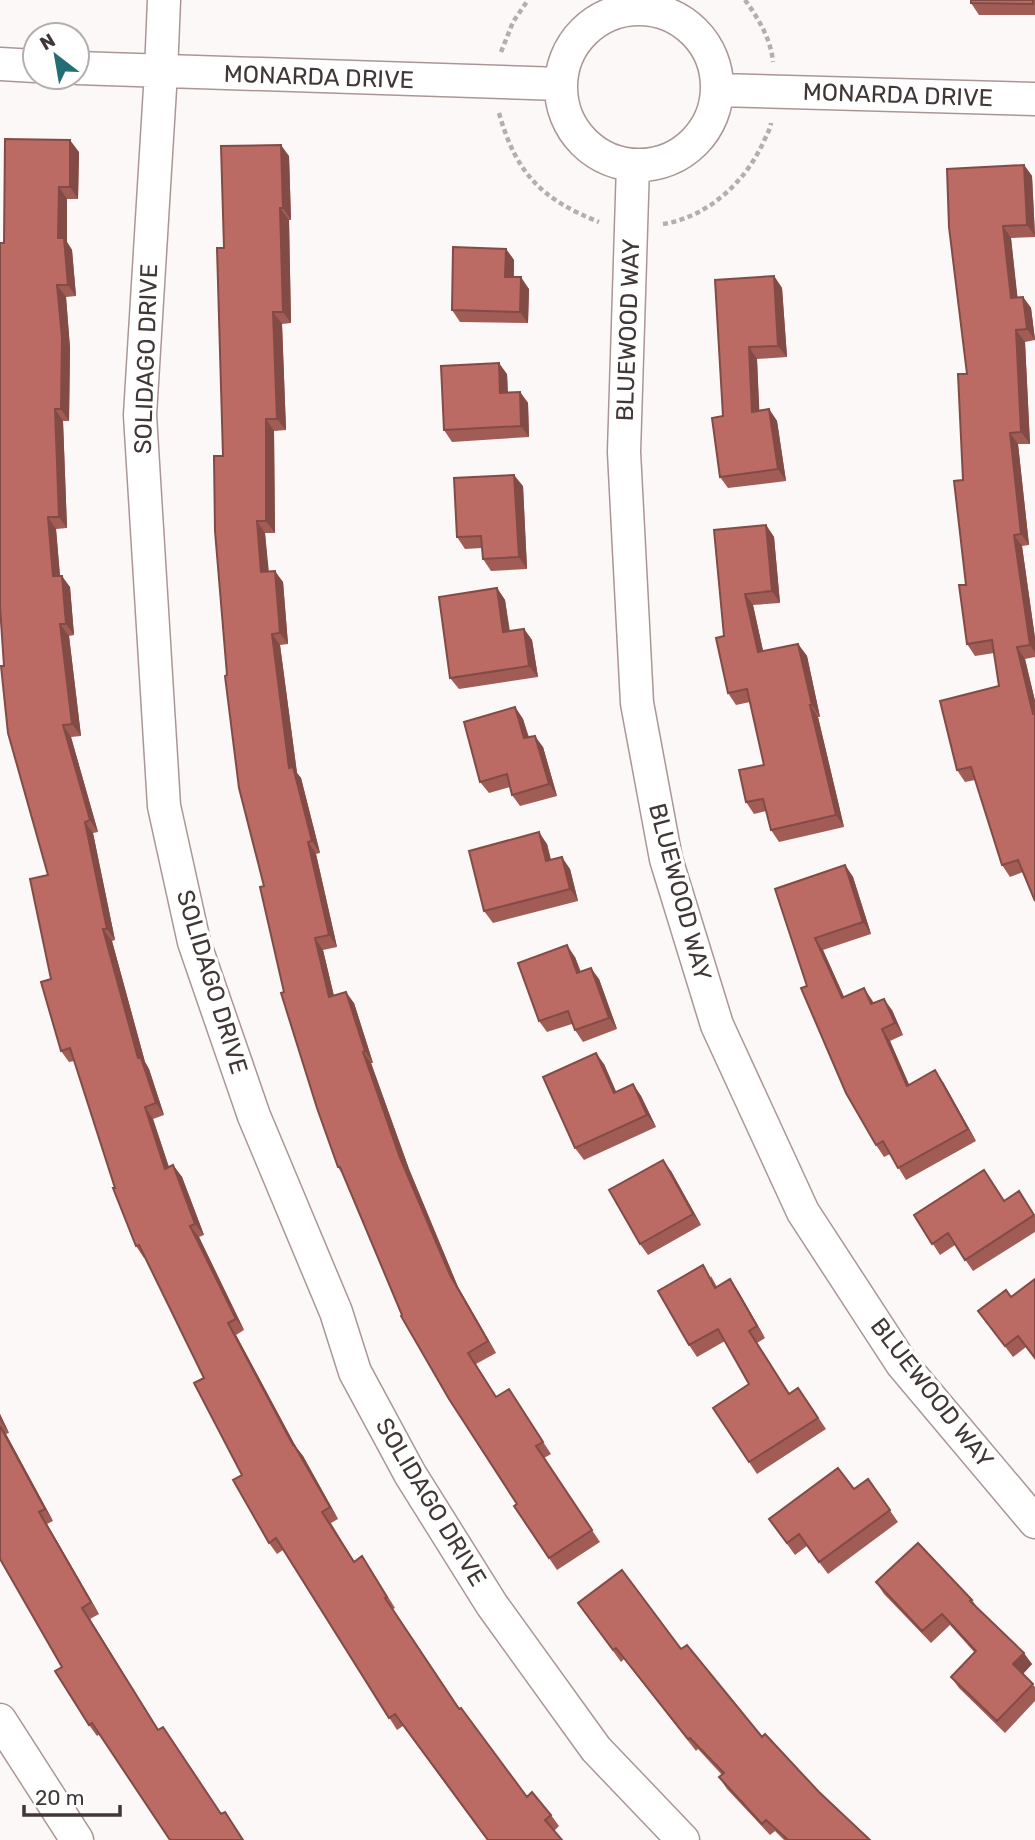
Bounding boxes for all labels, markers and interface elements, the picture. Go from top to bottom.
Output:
north arrow [21,21,91,91]
text: N [36,28,59,55]
street label: MONARDA DRIVE [223,60,415,94]
street label: MONARDA DRIVE [802,78,994,112]
street label: BLUEWOOD WAY [611,238,645,422]
street label: SOLIDAGO DRIVE [129,263,163,455]
street label: BLUEWOOD WAY [643,800,717,984]
street label: SOLIDAGO DRIVE [171,887,253,1077]
street label: BLUEWOOD WAY [865,1312,999,1474]
street label: SOLIDAGO DRIVE [370,1413,492,1591]
scale bar [24,1773,121,1817]
text: 20 m [35,1785,84,1810]

